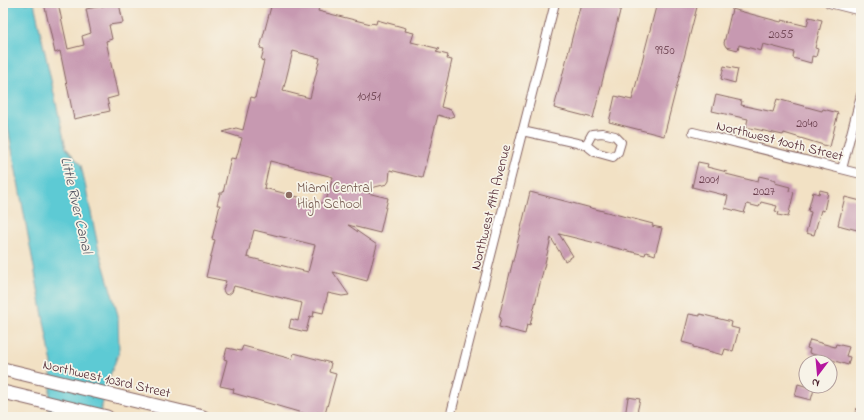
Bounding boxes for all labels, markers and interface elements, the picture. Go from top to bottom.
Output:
house number: 2055 [769,26,794,44]
house number: 9950 [655,42,675,60]
house number: 10151 [357,88,381,106]
house number: 2040 [796,115,818,133]
street label: Northwest 100th Street [714,116,845,167]
street label: Northwest 19th Avenue [466,142,517,272]
water label: Little River Canal [54,155,98,258]
house number: 2001 [699,171,719,189]
place label: Miami Central High School [297,178,372,216]
house number: 2027 [753,183,775,201]
marker: Miami Central High School [284,190,294,200]
north arrow [798,354,838,394]
street label: Northwest 103rd Street [41,355,173,404]
text: N [810,374,821,391]

